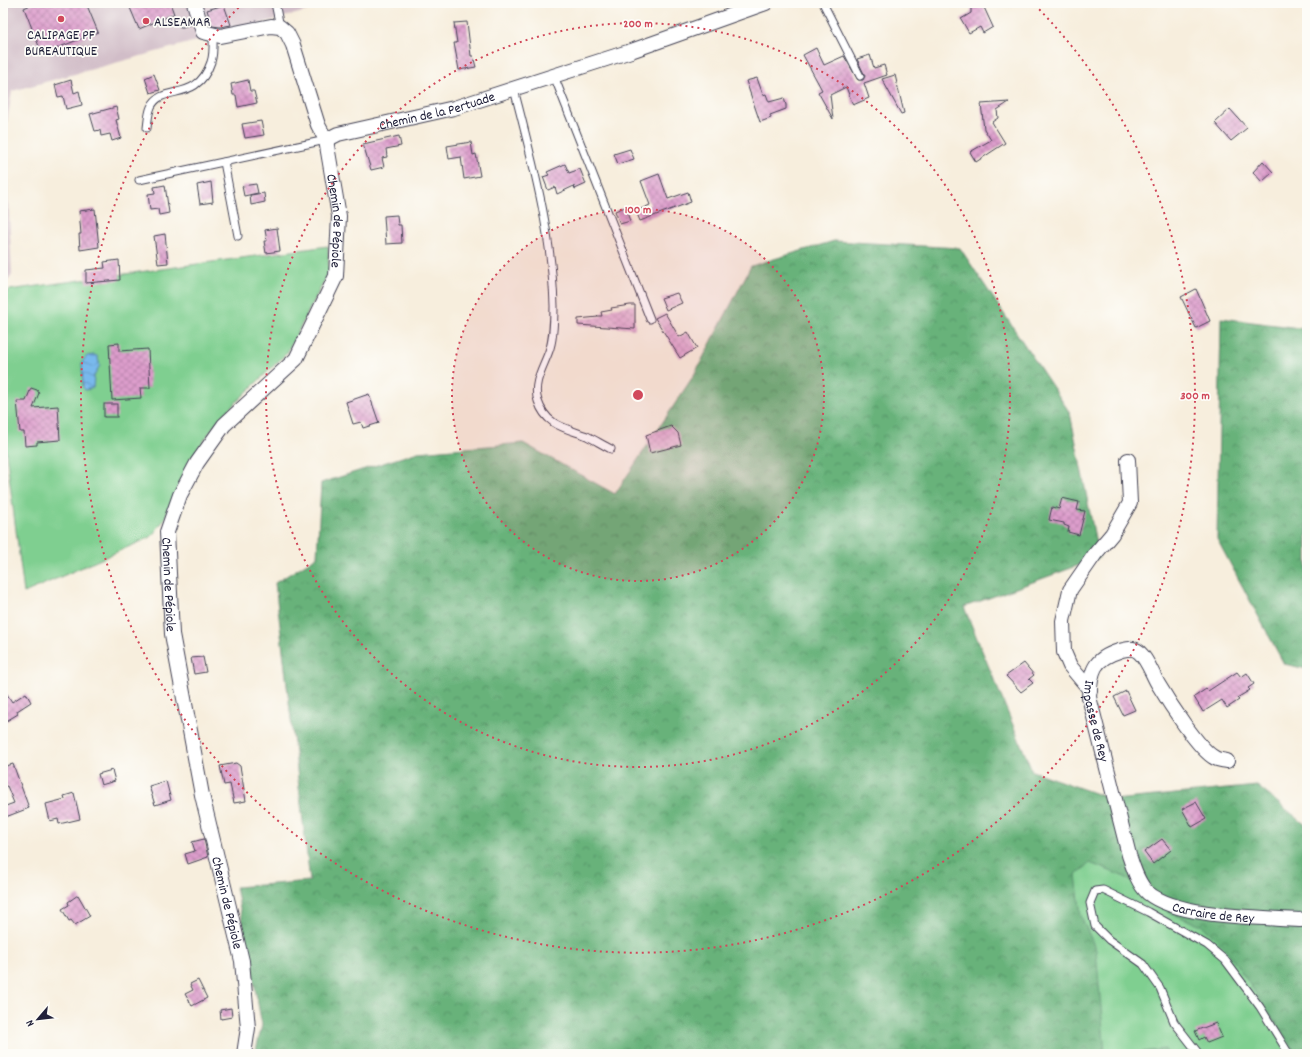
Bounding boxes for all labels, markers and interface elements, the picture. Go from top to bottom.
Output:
place label: ALSEAMAR [154,13,210,33]
marker: CALIPAGE PF BUREAUTIQUE [56,14,66,24]
marker: ALSEAMAR [141,16,151,26]
text: 200 m [623,16,653,33]
place label: CALIPAGE PF BUREAUTIQUE [25,26,98,62]
street label: Chemin de la Pertuade [377,87,498,136]
street label: Chemin de Pépiole [320,173,347,268]
text: 100 m [625,202,651,219]
centre of rings [631,388,645,402]
text: 300 m [1180,388,1210,405]
street label: Chemin de Pépiole [155,537,180,632]
street label: Impasse de Rey [1077,679,1113,765]
street label: Chemin de Pépiole [205,855,247,951]
street label: Carraire de Rey [1169,898,1255,930]
north arrow [18,999,58,1039]
text: N [22,1016,39,1029]

